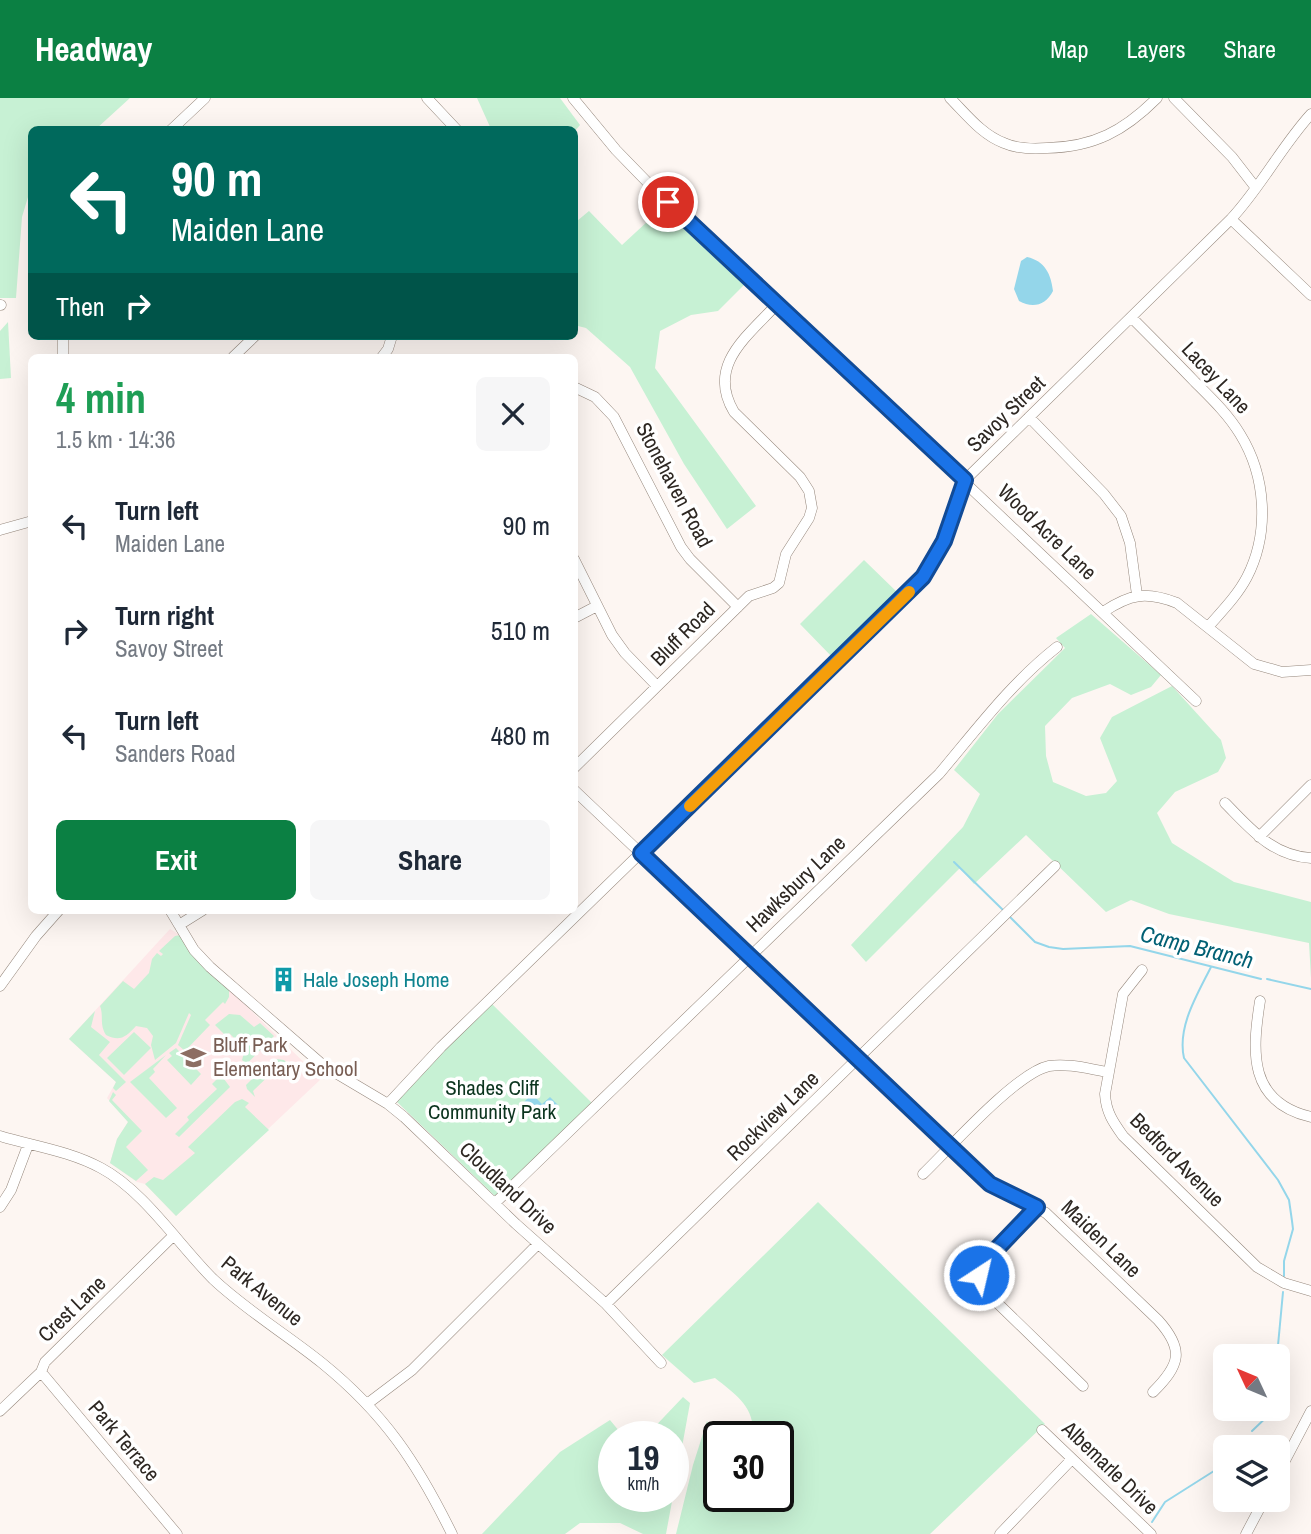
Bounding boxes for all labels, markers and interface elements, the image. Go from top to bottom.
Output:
text: Headway [35,27,152,71]
text: Map [1050,33,1088,65]
text: Layers [1126,33,1185,65]
text: Share [1223,33,1276,65]
text: 90 m [171,145,263,211]
icon: left [56,154,147,245]
pin [638,172,698,232]
icon: arrive [649,183,687,221]
text: Maiden Lane [171,208,324,251]
icon: right [119,287,157,325]
text: Then [56,289,105,324]
street label: Lacey Lane [1175,335,1257,420]
street label: Savoy Street [960,369,1051,458]
text: 4 min [56,370,146,426]
button: close [476,377,550,451]
street label: Stonehaven Road [629,417,720,552]
text: 1.5 km · 14:36 [56,424,176,455]
street label: Wood Acre Lane [992,477,1103,586]
text: Turn left [115,493,199,528]
icon: left [56,507,94,545]
text: 90 m [503,508,550,543]
text: Maiden Lane [115,528,225,559]
street label: Bluff Road [644,595,721,672]
text: Turn right [115,598,214,633]
icon: right [56,612,94,650]
text: 510 m [491,613,550,648]
text: Savoy Street [115,633,223,664]
text: Turn left [115,703,199,738]
icon: left [56,717,94,755]
text: 480 m [491,718,550,753]
text: Sanders Road [115,738,236,769]
button: Exit [56,820,296,900]
button: Share [310,820,550,900]
street label: Hawksbury Lane [739,829,852,939]
water label: Camp Branch [1137,918,1257,976]
place label: Hale Joseph Home [303,965,449,994]
building icon: Hale Joseph Home [269,966,297,994]
place label: Bluff Park Elementary School [213,1030,358,1083]
school or university icon: Bluff Park Elementary School [179,1043,207,1071]
street label: Rockview Lane [720,1064,825,1167]
park label: Shades Cliff Community Park [428,1073,556,1126]
street label: Bedford Avenue [1124,1106,1231,1213]
street label: Cloudland Drive [453,1135,563,1240]
street label: Maiden Lane [1055,1193,1148,1284]
position arrow [942,1238,1016,1312]
street label: Park Avenue [215,1249,309,1333]
street label: Crest Lane [31,1269,112,1348]
north arrow [1213,1344,1290,1421]
map controls [1213,1344,1290,1512]
street label: Park Terrace [82,1394,167,1487]
street label: Albemarle Drive [1055,1414,1165,1521]
speed limit sign: 30 [703,1421,794,1512]
text: 19 [628,1434,659,1481]
button: layers [1213,1435,1290,1512]
text: km/h [628,1471,660,1496]

